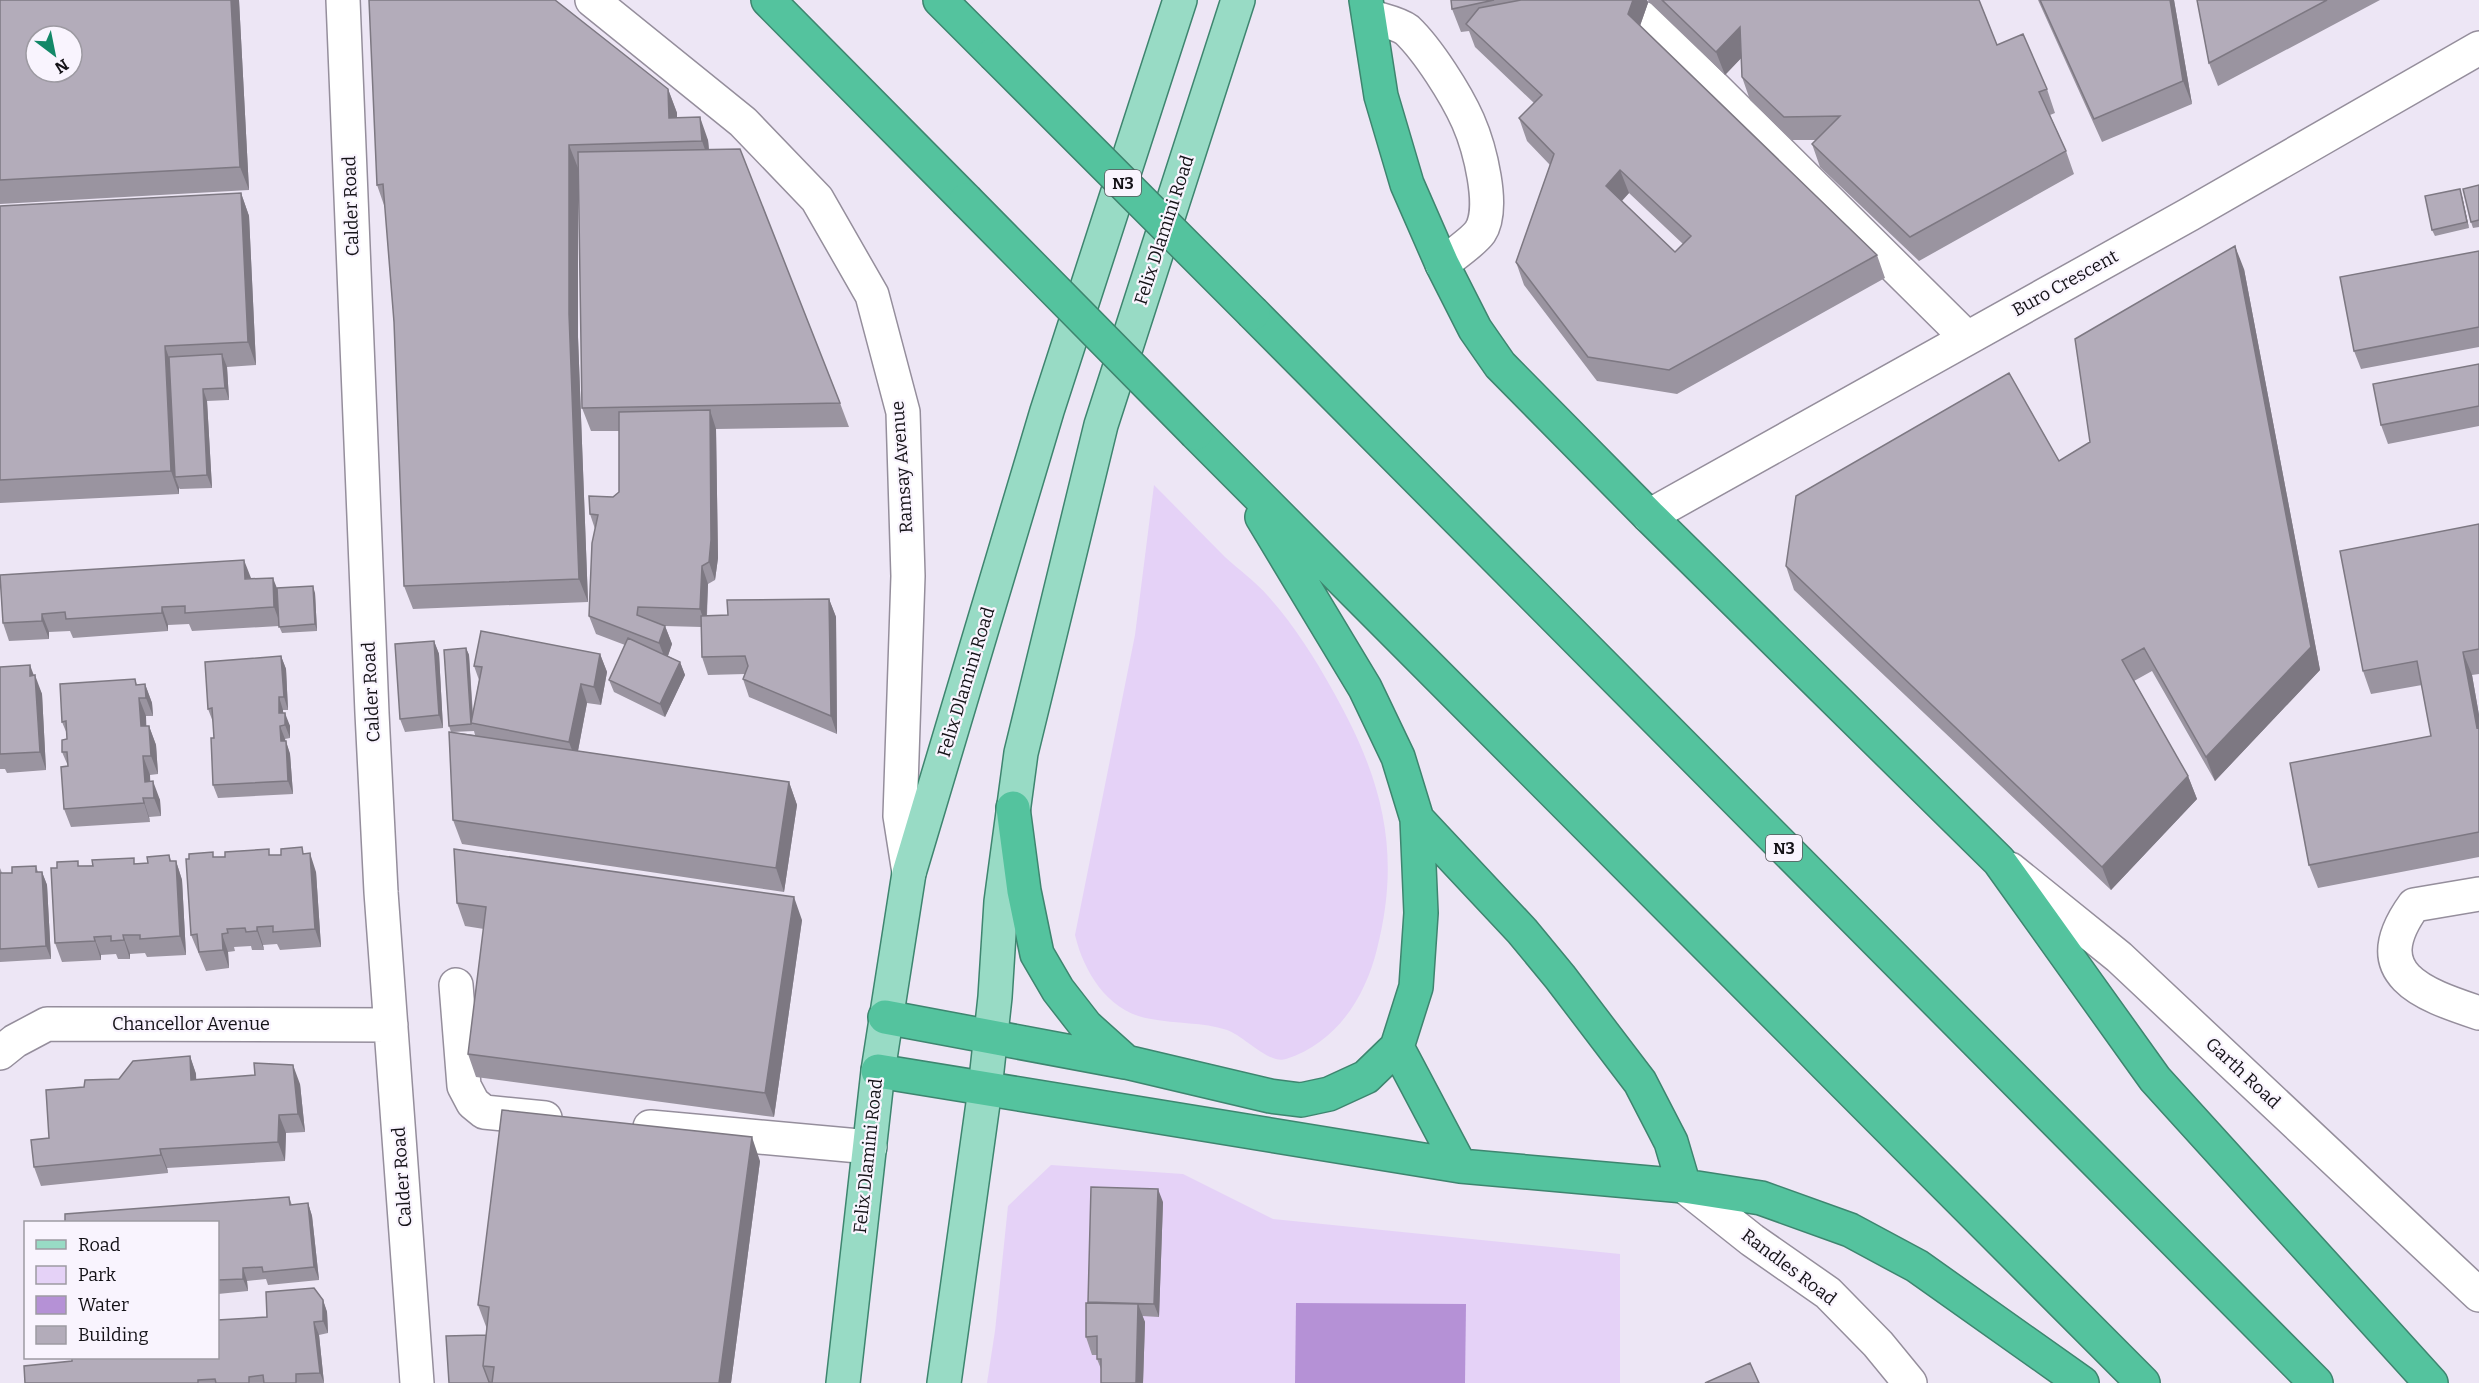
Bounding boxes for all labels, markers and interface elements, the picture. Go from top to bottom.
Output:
north arrow [24,24,84,84]
text: N [51,55,72,78]
street label: Felix Dlamini Road [1129,152,1199,307]
street label: Calder Road [338,155,364,257]
road number: N3 [1105,170,1141,196]
street label: Buro Crescent [2008,245,2122,321]
street label: Ramsay Avenue [886,400,918,534]
street label: Felix Dlamini Road [933,604,999,760]
street label: Calder Road [357,641,385,743]
road number: N3 [1766,835,1802,861]
street label: Chancellor Avenue [112,1013,270,1035]
street label: Garth Road [2201,1033,2285,1113]
street label: Felix Dlamini Road [849,1077,887,1235]
street label: Calder Road [387,1126,416,1228]
legend [24,1221,219,1359]
street label: Randles Road [1737,1224,1841,1310]
text: Road [78,1234,121,1256]
text: Park [78,1264,117,1286]
text: Water [78,1294,129,1316]
text: Building [78,1324,149,1346]

